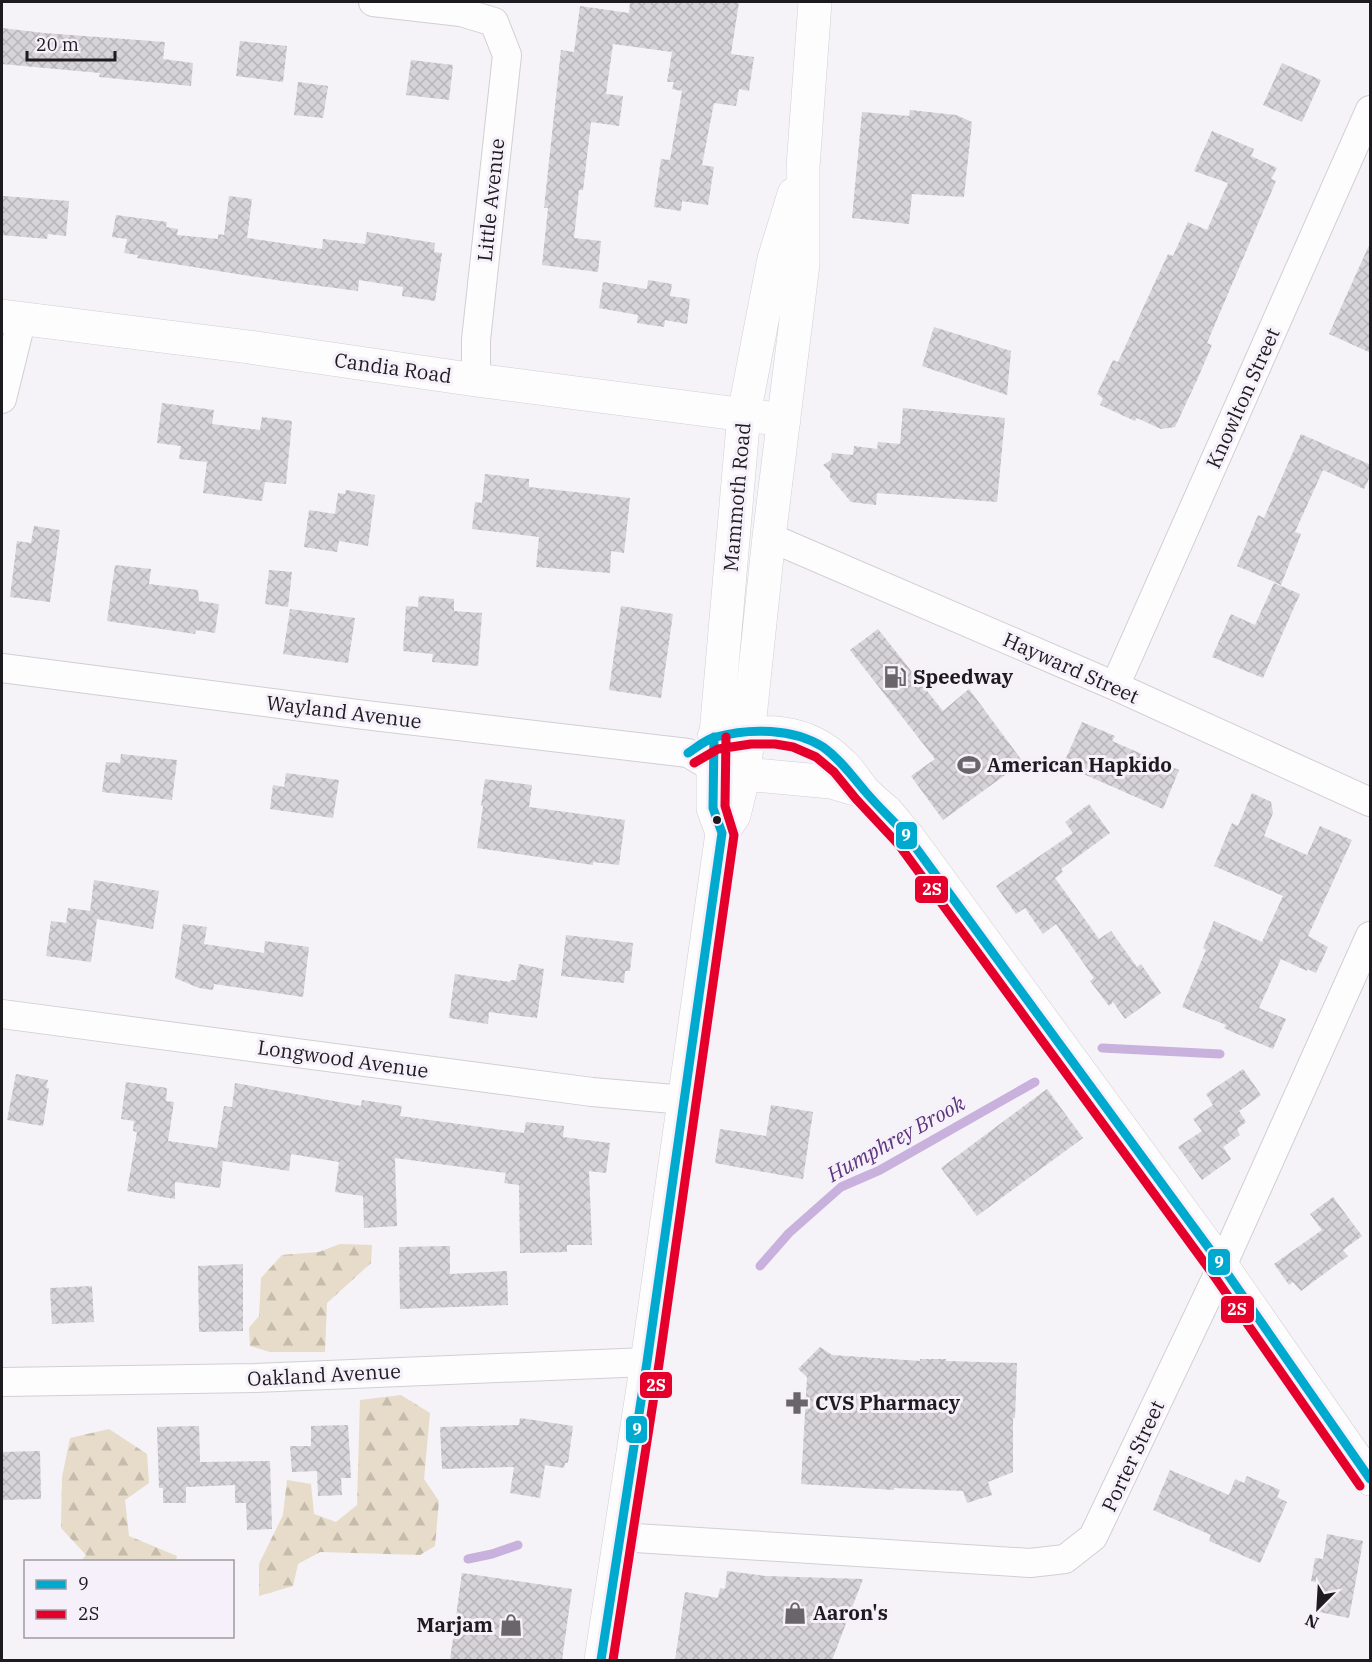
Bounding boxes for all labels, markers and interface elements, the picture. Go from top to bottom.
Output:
scale bar [27,24,116,62]
text: 20 m [36,33,79,56]
street label: Little Avenue [471,137,510,263]
street label: Knowlton Street [1199,323,1286,472]
street label: Candia Road [333,346,453,389]
street label: Mammoth Road [717,421,756,573]
street label: Hayward Street [999,626,1143,710]
place label: Speedway [913,663,1014,690]
fuel station icon: Speedway [882,664,908,690]
street label: Wayland Avenue [265,689,423,734]
place label: American Hapkido [987,751,1172,778]
sports icon: American Hapkido [956,752,982,778]
unlabelled marker [711,814,723,826]
line badge: 9 [895,821,918,850]
text: 9 [901,825,911,845]
line badge: 2S [914,875,949,904]
text: 2S [922,879,942,899]
street label: Longwood Avenue [256,1033,430,1084]
water label: Humphrey Brook [821,1088,970,1188]
line badge: 9 [1207,1248,1231,1276]
text: 9 [1214,1252,1224,1272]
line badge: 2S [1220,1295,1255,1324]
text: 2S [1227,1299,1247,1319]
street label: Oakland Avenue [247,1357,401,1392]
line badge: 2S [639,1371,673,1399]
text: 2S [646,1375,666,1395]
place label: CVS Pharmacy [815,1389,961,1416]
pharmacy icon: CVS Pharmacy [784,1390,810,1416]
street label: Porter Street [1095,1396,1170,1516]
line badge: 9 [625,1415,648,1444]
text: 9 [632,1419,642,1439]
legend [24,1560,234,1638]
text: 9 [78,1572,89,1595]
north arrow [1288,1578,1348,1638]
place label: Aaron's [813,1599,888,1626]
shop icon: Aaron's [782,1600,808,1626]
text: 2S [78,1602,99,1625]
text: N [1302,1610,1322,1633]
place label: Marjam [417,1611,493,1638]
shop icon: Marjam [498,1612,524,1638]

